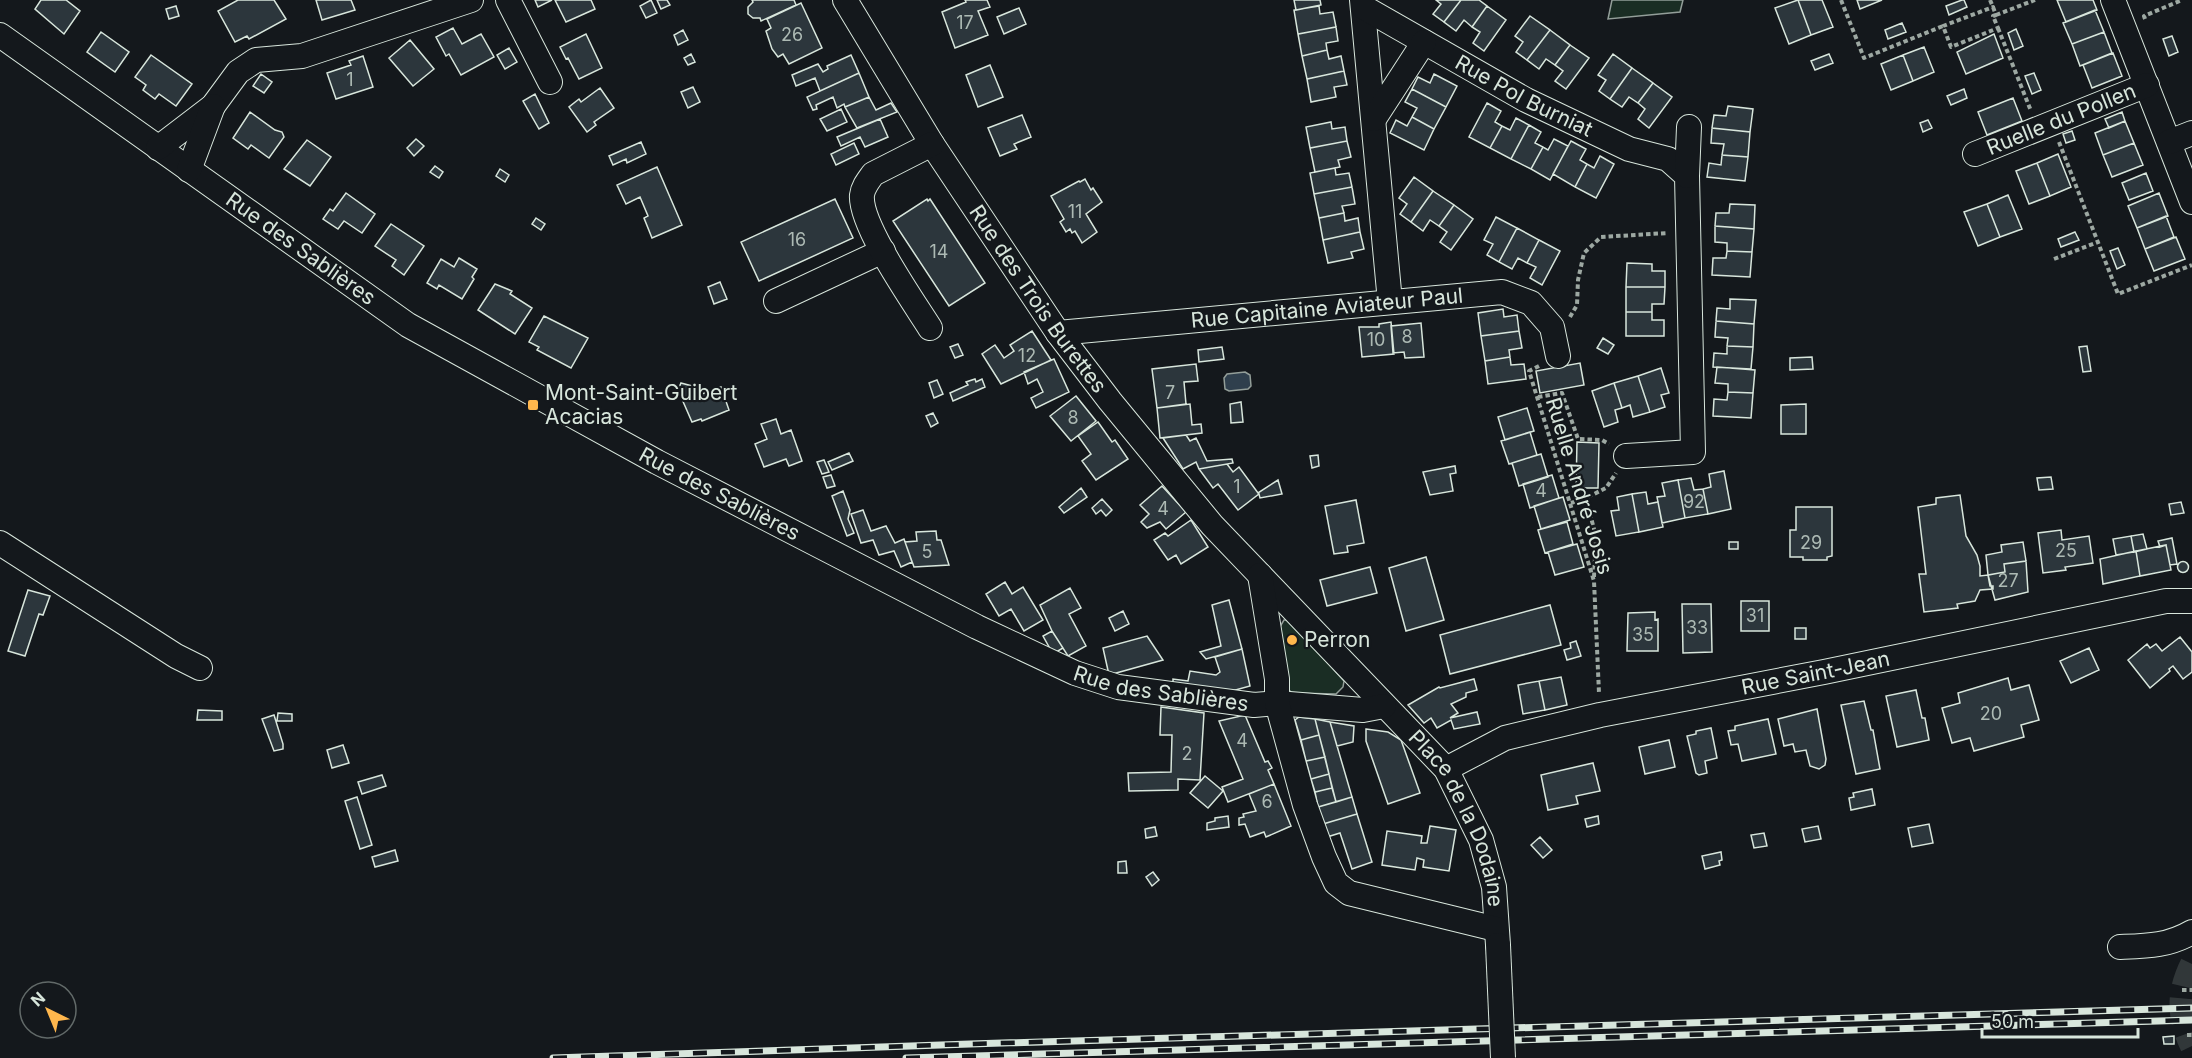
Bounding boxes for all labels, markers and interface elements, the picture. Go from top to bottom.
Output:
house number: 17 [956,12,974,33]
house number: 26 [781,24,803,45]
street label: Rue Pol Burniat [1451,49,1597,142]
house number: 1 [346,69,354,90]
street label: Ruelle du Pollen [1983,78,2139,160]
street label: Rue des Sablières [221,187,381,310]
street label: Rue des Trois Burettes [964,200,1112,398]
house number: 11 [1068,201,1082,222]
house number: 16 [788,229,806,250]
house number: 14 [930,241,948,262]
street label: Rue Capitaine Aviateur Paul [1190,283,1464,333]
house number: 8 [1401,326,1413,347]
house number: 10 [1367,329,1385,350]
house number: 12 [1018,345,1036,366]
place label: Mont-Saint-Guibert Acacias [545,380,737,429]
house number: 7 [1165,382,1175,403]
street label: Ruelle André Josis [1541,394,1618,577]
marker: Mont-Saint-Guibert Acacias [526,398,540,412]
house number: 8 [1067,407,1079,428]
street label: Rue des Sablières [635,442,804,546]
house number: 1 [1233,476,1241,497]
house number: 4 [1535,480,1547,501]
house number: 92 [1683,491,1705,512]
house number: 4 [1157,498,1169,519]
house number: 29 [1800,532,1822,553]
house number: 25 [2055,540,2077,561]
house number: 5 [922,541,932,562]
house number: 27 [1997,570,2019,591]
house number: 31 [1746,605,1764,626]
house number: 33 [1686,617,1708,638]
house number: 35 [1632,624,1654,645]
place label: Perron [1304,627,1370,652]
marker: Perron [1285,633,1299,647]
street label: Rue Saint-Jean [1739,646,1892,700]
street label: Rue des Sablières [1070,660,1250,716]
house number: 20 [1980,703,2002,724]
street label: Place de la Dodaine [1404,725,1508,907]
house number: 4 [1236,730,1248,751]
house number: 2 [1182,743,1192,764]
house number: 6 [1261,791,1273,812]
north arrow [18,980,78,1040]
text: N [26,988,49,1011]
scale bar [1982,1001,2138,1039]
text: 50 m [1991,1011,2034,1032]

